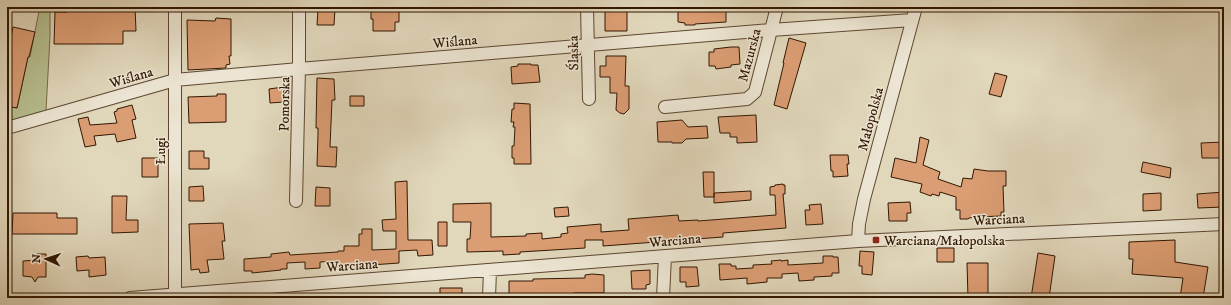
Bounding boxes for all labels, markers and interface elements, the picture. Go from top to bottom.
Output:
street label: Mazurska [734,27,766,84]
street label: Wiślana [431,31,478,53]
street label: Śląska [565,35,583,71]
street label: Wiślana [106,63,155,93]
street label: Pomorska [276,76,294,132]
street label: Małopolska [854,85,888,153]
street label: Ługi [152,137,170,165]
street label: Warciana [972,210,1026,230]
street label: Warciana [647,230,702,252]
place label: Warciana/Małopolska [883,232,1005,250]
marker: Warciana/Małopolska [871,235,881,245]
north arrow [26,239,66,279]
text: N [30,254,44,263]
street label: Warciana [325,255,379,277]

